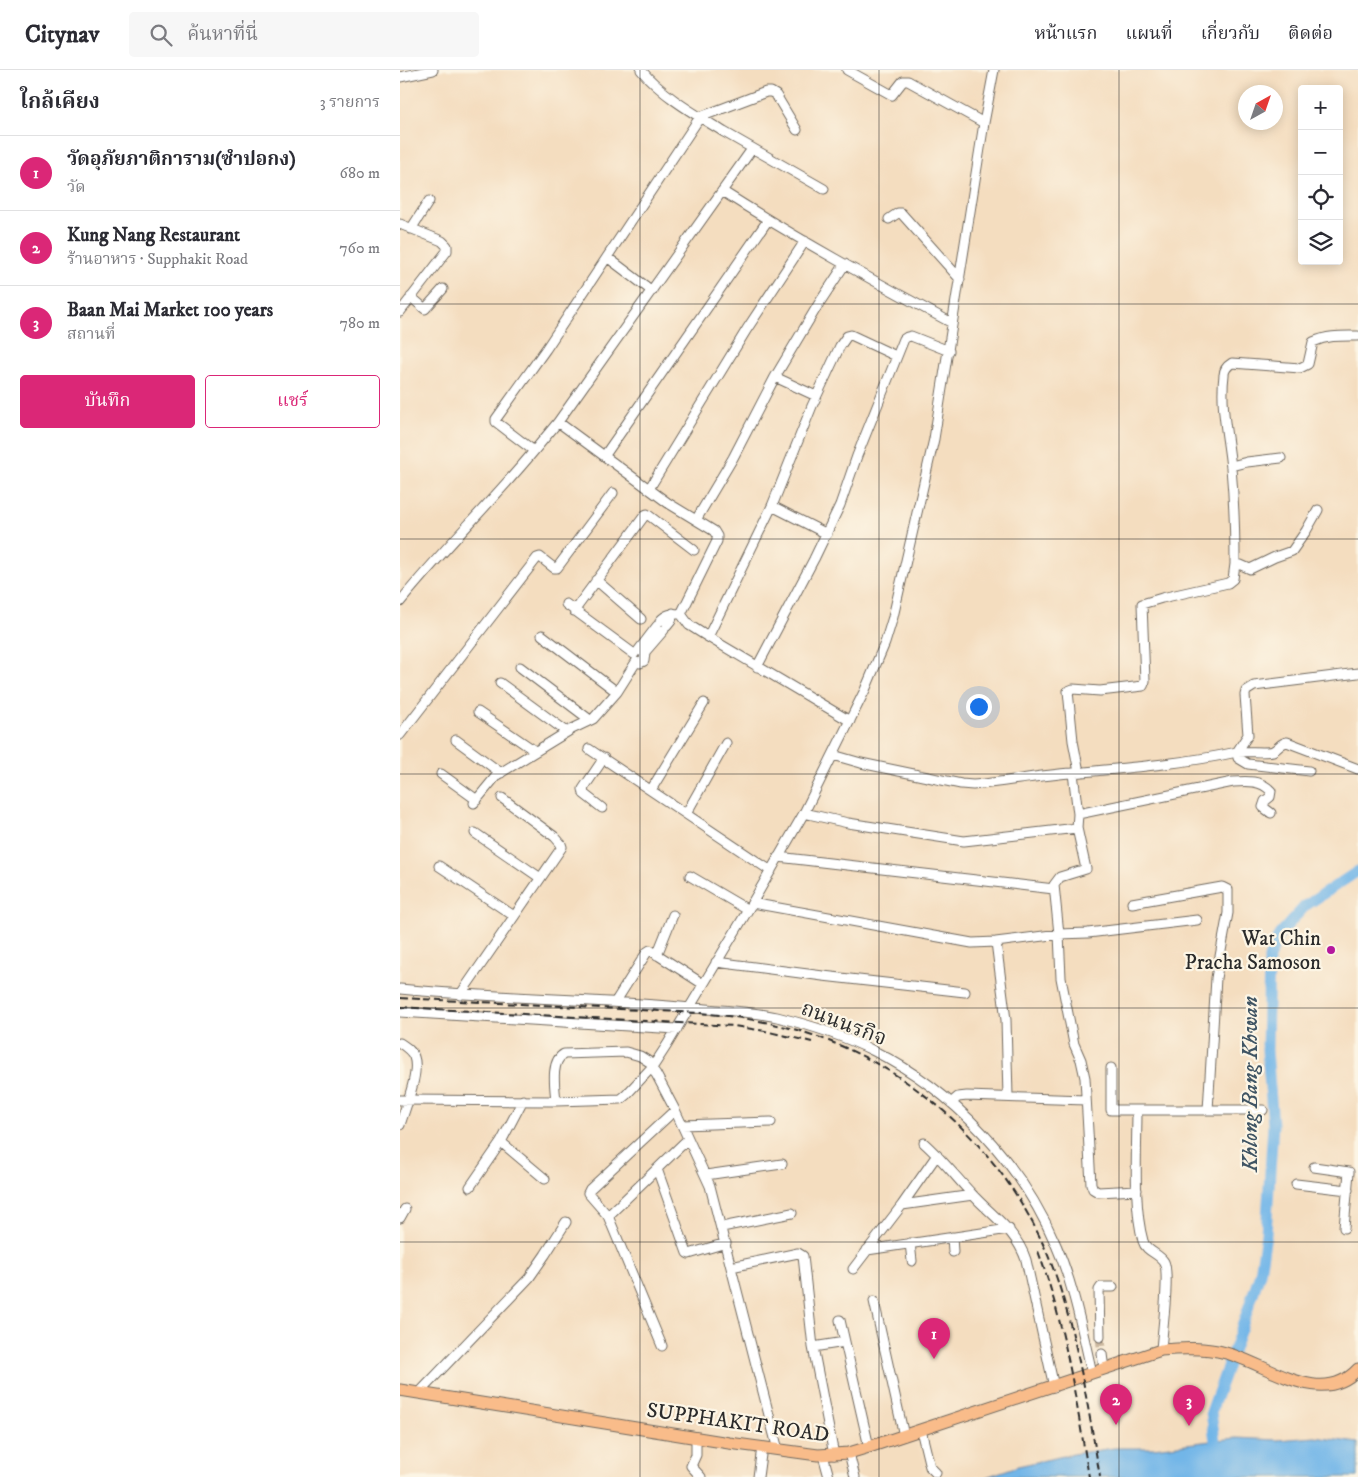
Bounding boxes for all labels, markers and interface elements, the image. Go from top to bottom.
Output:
search box [129,12,479,57]
text: Citynav [25,20,99,50]
icon: search [147,21,175,49]
text: ค้นหาที่นี่ [187,23,258,46]
text: หน้าแรก [1034,23,1097,45]
text: แผนที่ [1125,23,1173,45]
text: เกี่ยวกับ [1201,23,1260,45]
text: ติดต่อ [1288,23,1333,45]
north arrow [1238,85,1283,130]
map controls [1298,85,1343,265]
button: + [1298,85,1343,130]
text: ใกล้เคียง [20,89,100,115]
text: 3 รายการ [320,92,380,112]
button: − [1298,130,1343,175]
text: วัดอุภัยภาติการาม(ซำปอกง) [67,148,296,171]
text: 1 [33,163,39,183]
text: 680 m [340,163,380,183]
button: locate [1298,175,1343,220]
text: วัด [67,177,86,197]
button: layers [1298,220,1343,265]
text: Kung Nang Restaurant [67,224,240,247]
text: 2 [32,238,40,258]
text: 760 m [339,238,380,258]
text: ร้านอาหาร · Supphakit Road [67,249,248,269]
text: Baan Mai Market 100 years [67,299,273,322]
text: 3 [33,313,39,333]
text: 780 m [340,313,380,333]
text: สถานที่ [67,324,115,344]
button: บันทึก [20,375,195,428]
button: แชร์ [205,375,380,428]
your location [966,694,992,720]
place label: Wat Chin Pracha Samoson [1185,926,1321,976]
marker: Wat Chin Pracha Samoson [1325,944,1337,956]
street label: ถนนนรกิจ [797,996,890,1052]
water label: Khlong Bang Khwan [1237,996,1264,1173]
pin: 1 [918,1318,950,1359]
pin: 2 [1100,1384,1132,1425]
pin: 3 [1173,1385,1205,1426]
street label: SUPPHAKIT ROAD [645,1397,831,1449]

